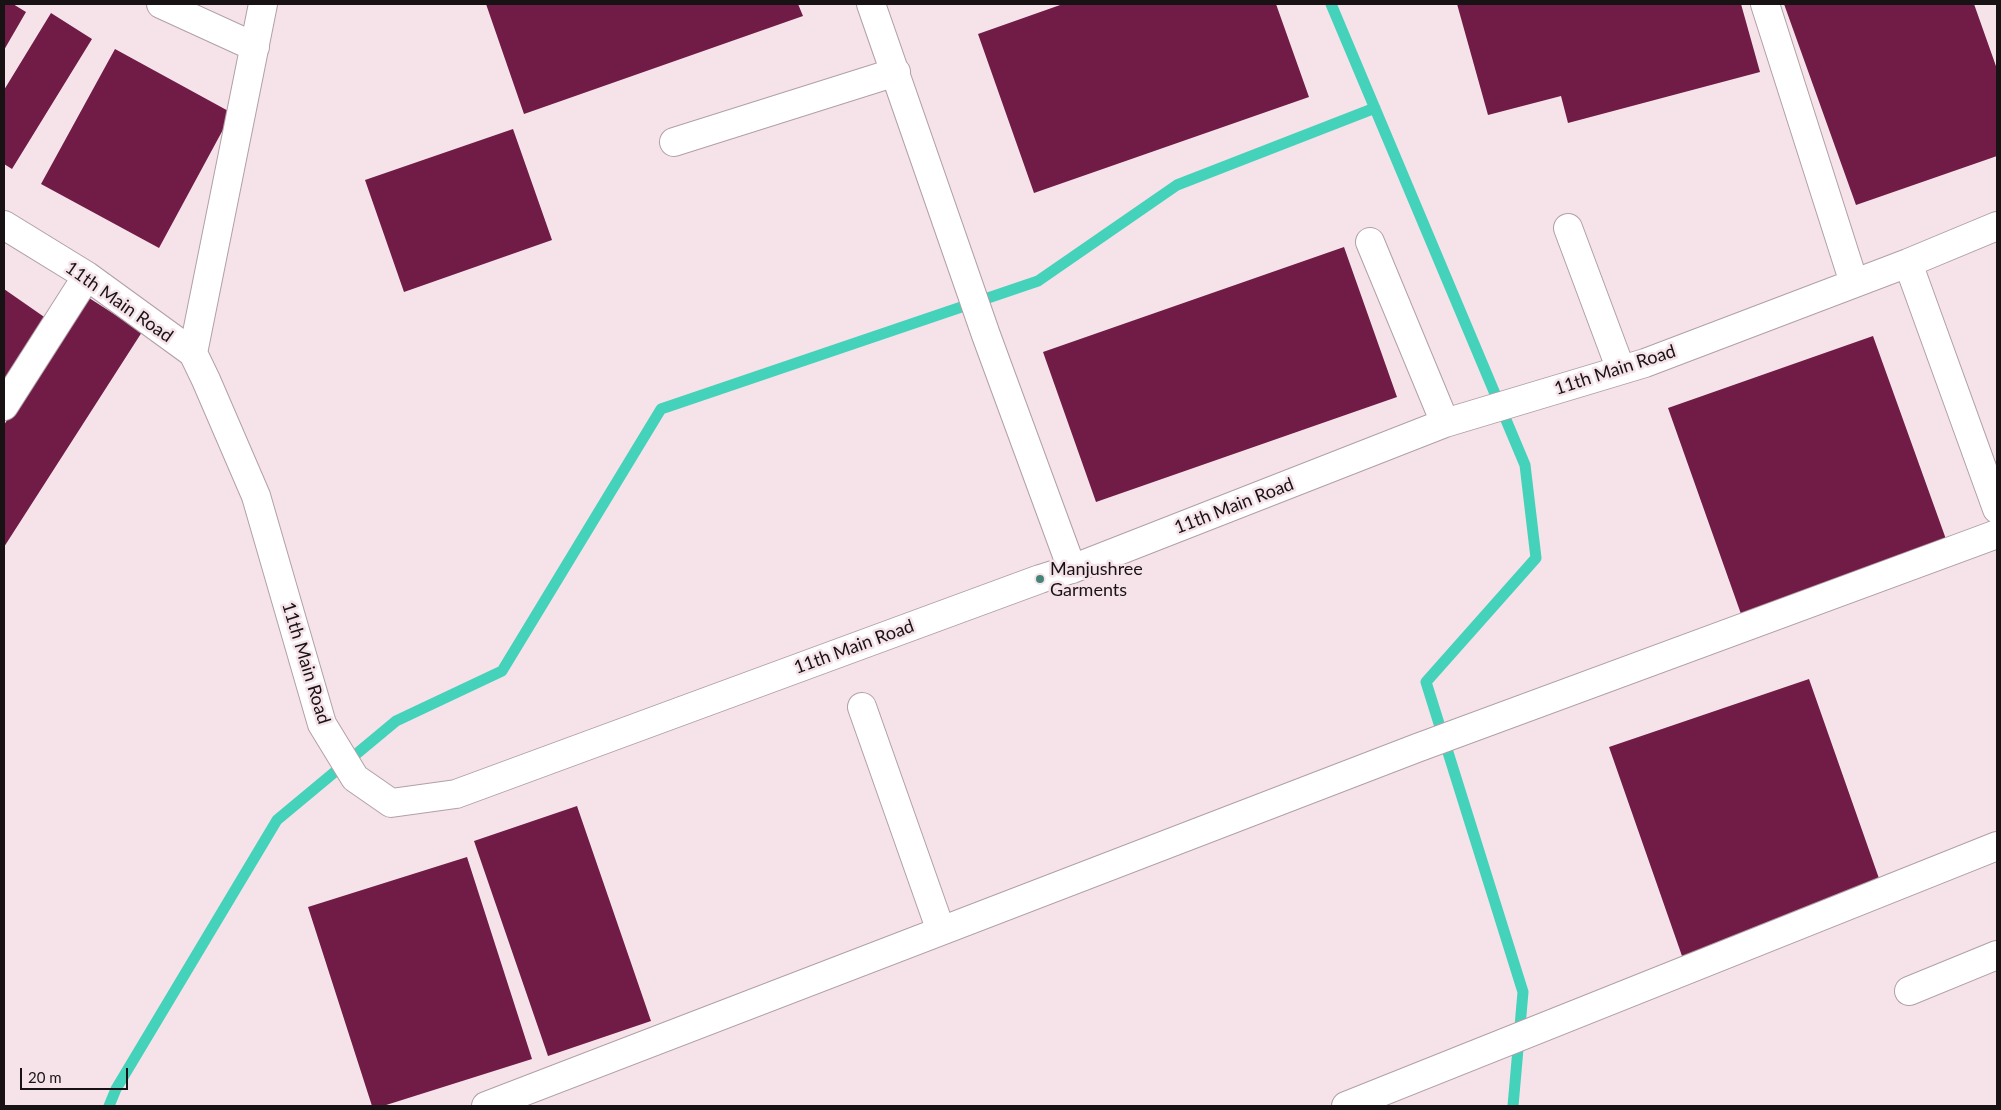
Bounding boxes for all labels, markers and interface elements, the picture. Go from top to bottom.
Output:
street label: 11th Main Road [61,257,177,347]
street label: 11th Main Road [1552,340,1678,400]
street label: 11th Main Road [1171,473,1297,539]
place label: Manjushree Garments [1050,558,1143,600]
marker: Manjushree Garments [1034,573,1046,585]
street label: 11th Main Road [277,599,335,727]
street label: 11th Main Road [791,615,917,679]
scale bar [22,1058,130,1090]
text: 20 m [28,1068,62,1086]

